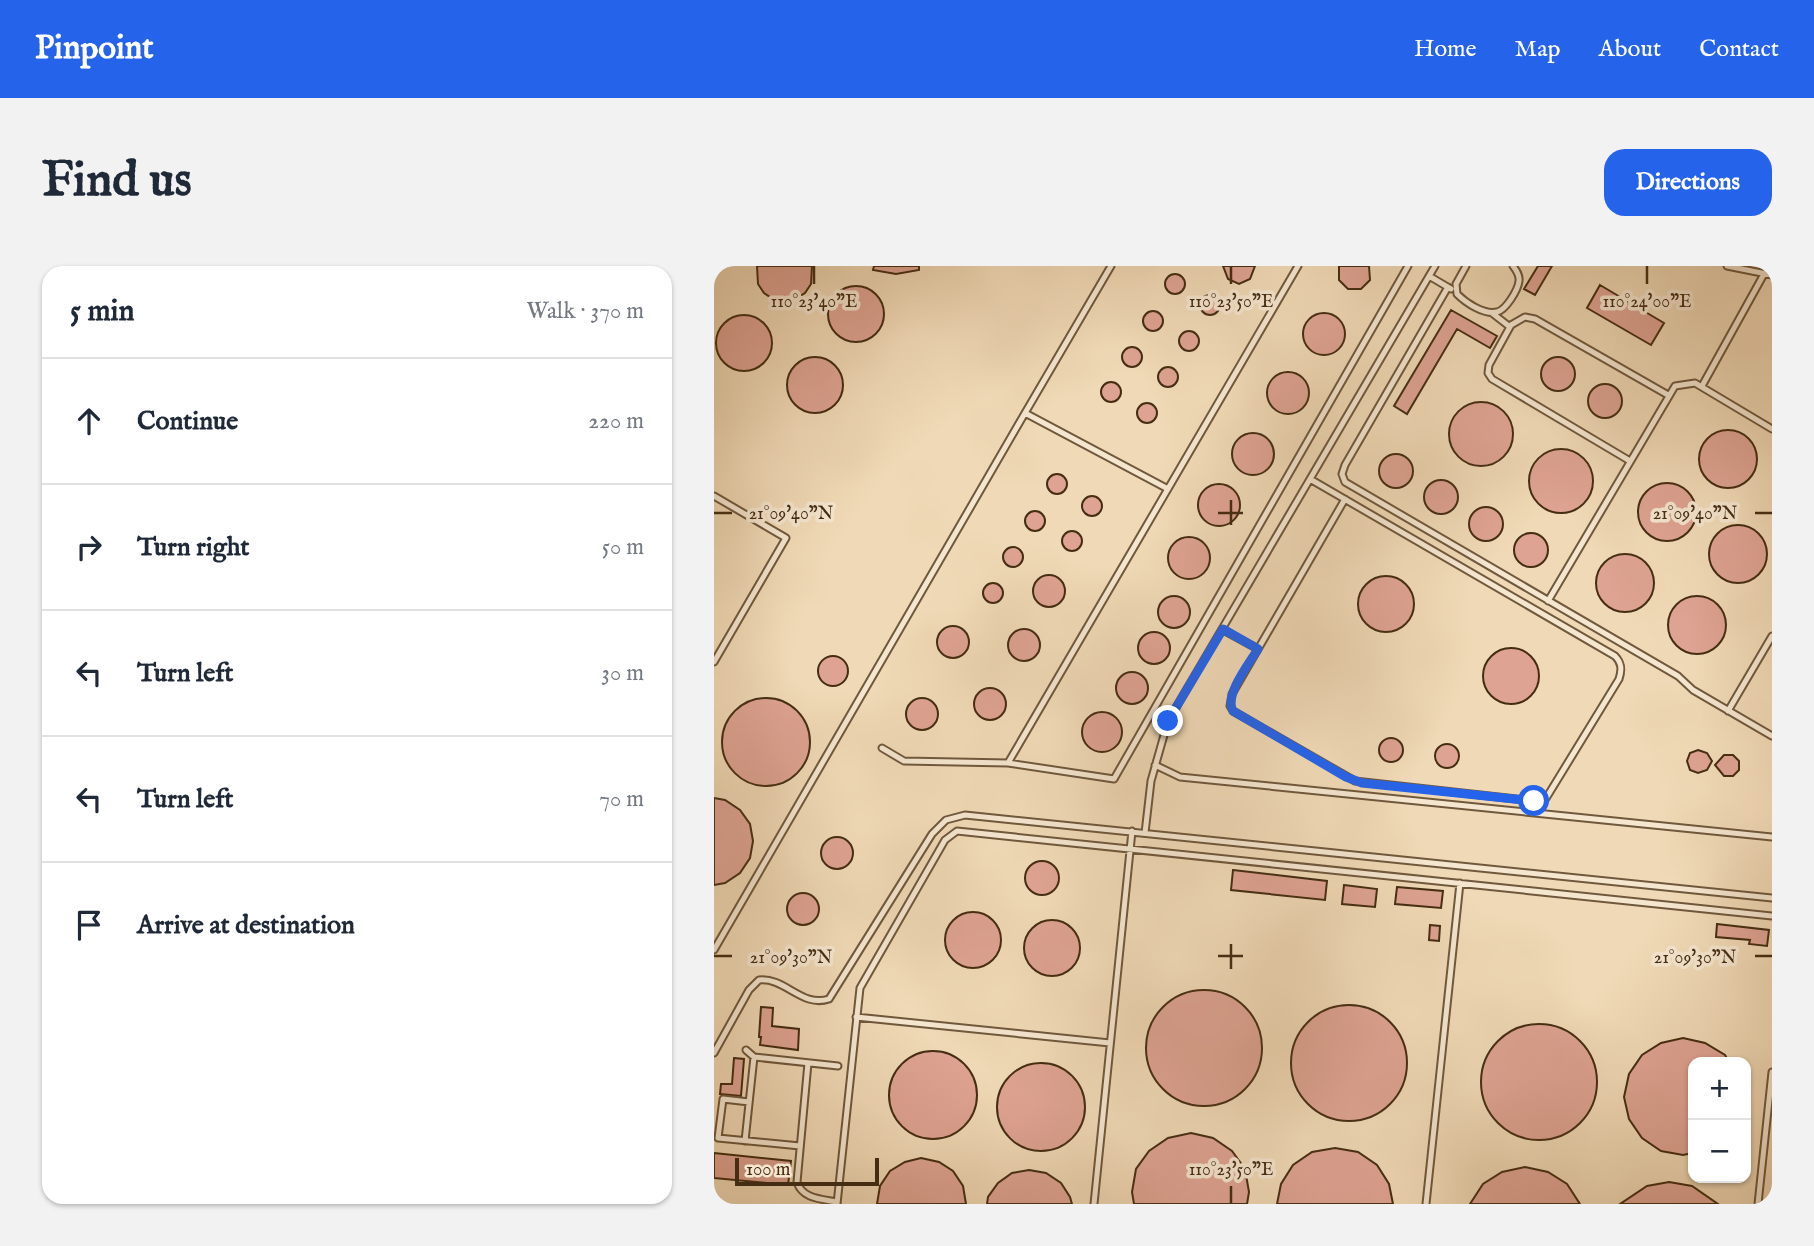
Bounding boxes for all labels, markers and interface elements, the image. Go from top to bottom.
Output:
text: Pinpoint [35,28,154,70]
text: Home [1414,34,1477,65]
text: Map [1515,34,1561,65]
text: About [1599,34,1661,65]
text: Contact [1699,34,1779,65]
button: Directions [1604,149,1772,216]
text: Find us [42,151,192,213]
text: 110°23'40"E [770,291,858,314]
text: 110°23'50"E [1189,291,1273,314]
text: 110°24'00"E [1602,291,1692,314]
text: 5 min [70,293,135,331]
text: Walk · 370 m [526,297,644,326]
icon: ahead [70,402,108,440]
text: Continue [137,405,238,438]
text: 220 m [588,407,644,436]
text: 21°09'40"N [749,503,834,526]
text: 21°09'40"N [1653,503,1738,526]
icon: right [70,528,108,566]
text: Turn right [137,531,250,564]
text: 50 m [602,533,644,562]
icon: left [70,654,108,692]
text: Turn left [137,657,234,690]
text: 30 m [601,659,644,688]
route end [1152,705,1183,736]
icon: left [70,780,108,818]
text: Turn left [137,783,234,816]
text: 70 m [599,785,644,814]
route start [1518,785,1549,816]
icon: arrive [70,906,108,944]
text: Arrive at destination [137,909,355,942]
text: 21°09'30"N [750,947,833,970]
text: 21°09'30"N [1654,947,1737,970]
map controls [1688,1057,1751,1183]
button: + [1688,1057,1751,1120]
button: − [1688,1120,1751,1183]
scale bar [735,1155,878,1187]
text: 100 m [746,1158,790,1182]
text: 110°23'50"E [1189,1159,1273,1182]

